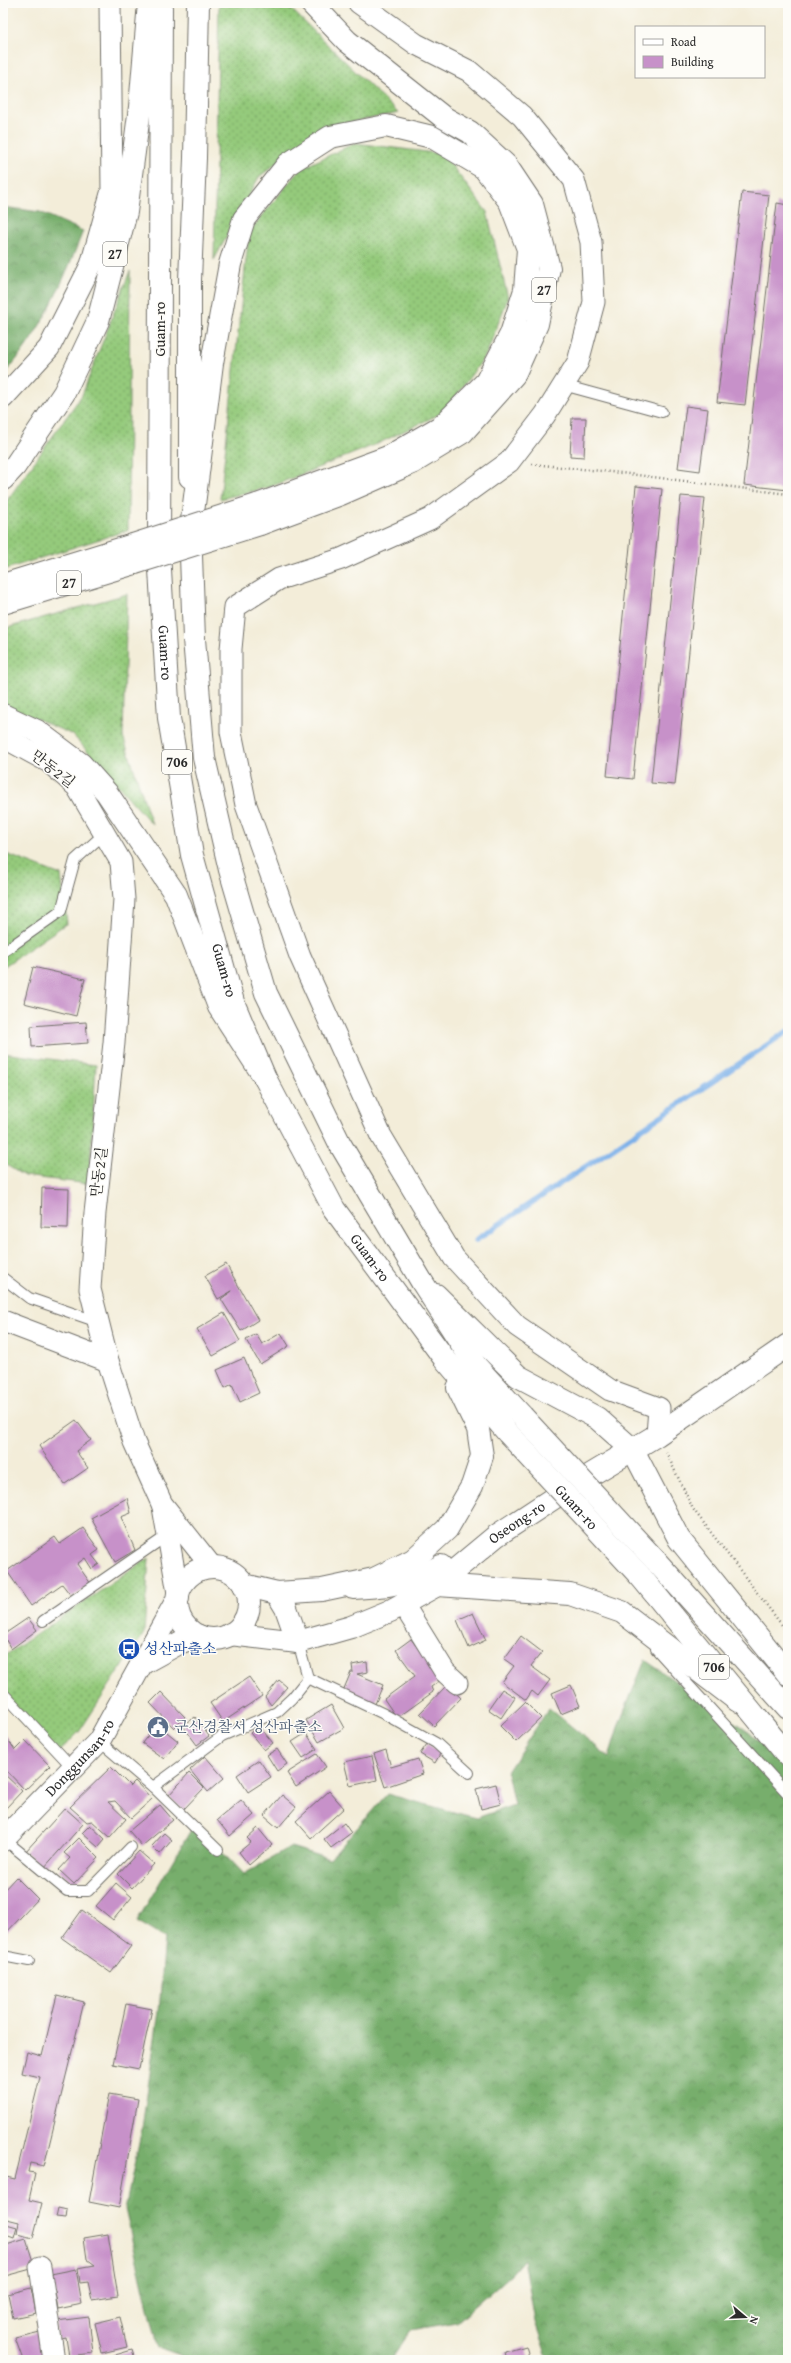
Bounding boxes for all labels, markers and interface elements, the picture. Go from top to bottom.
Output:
legend [635,26,765,78]
text: Road [671,33,697,50]
text: Building [671,53,714,70]
road number: 27 [103,242,127,266]
road number: 27 [532,278,556,302]
street label: Guam-ro [149,301,170,357]
road number: 27 [57,571,81,595]
street label: Guam-ro [153,625,178,681]
street label: 만동2길 [27,745,80,792]
road number: 706 [162,750,192,774]
street label: Guam-ro [207,941,242,1000]
street label: 만동2길 [85,1145,112,1198]
street label: Guam-ro [346,1229,395,1286]
street label: Guam-ro [550,1479,604,1534]
street label: Oseong-ro [483,1495,550,1548]
bus stop icon: 성산파출소 [116,1636,142,1662]
place label: 성산파출소 [144,1638,217,1659]
road number: 706 [699,1655,729,1679]
public building icon: 군산경찰서 성산파출소 [145,1714,171,1740]
street label: Donggunsan-ro [40,1715,119,1801]
place label: 군산경찰서 성산파출소 [174,1716,323,1737]
north arrow [725,2297,765,2337]
text: N [745,2314,763,2327]

